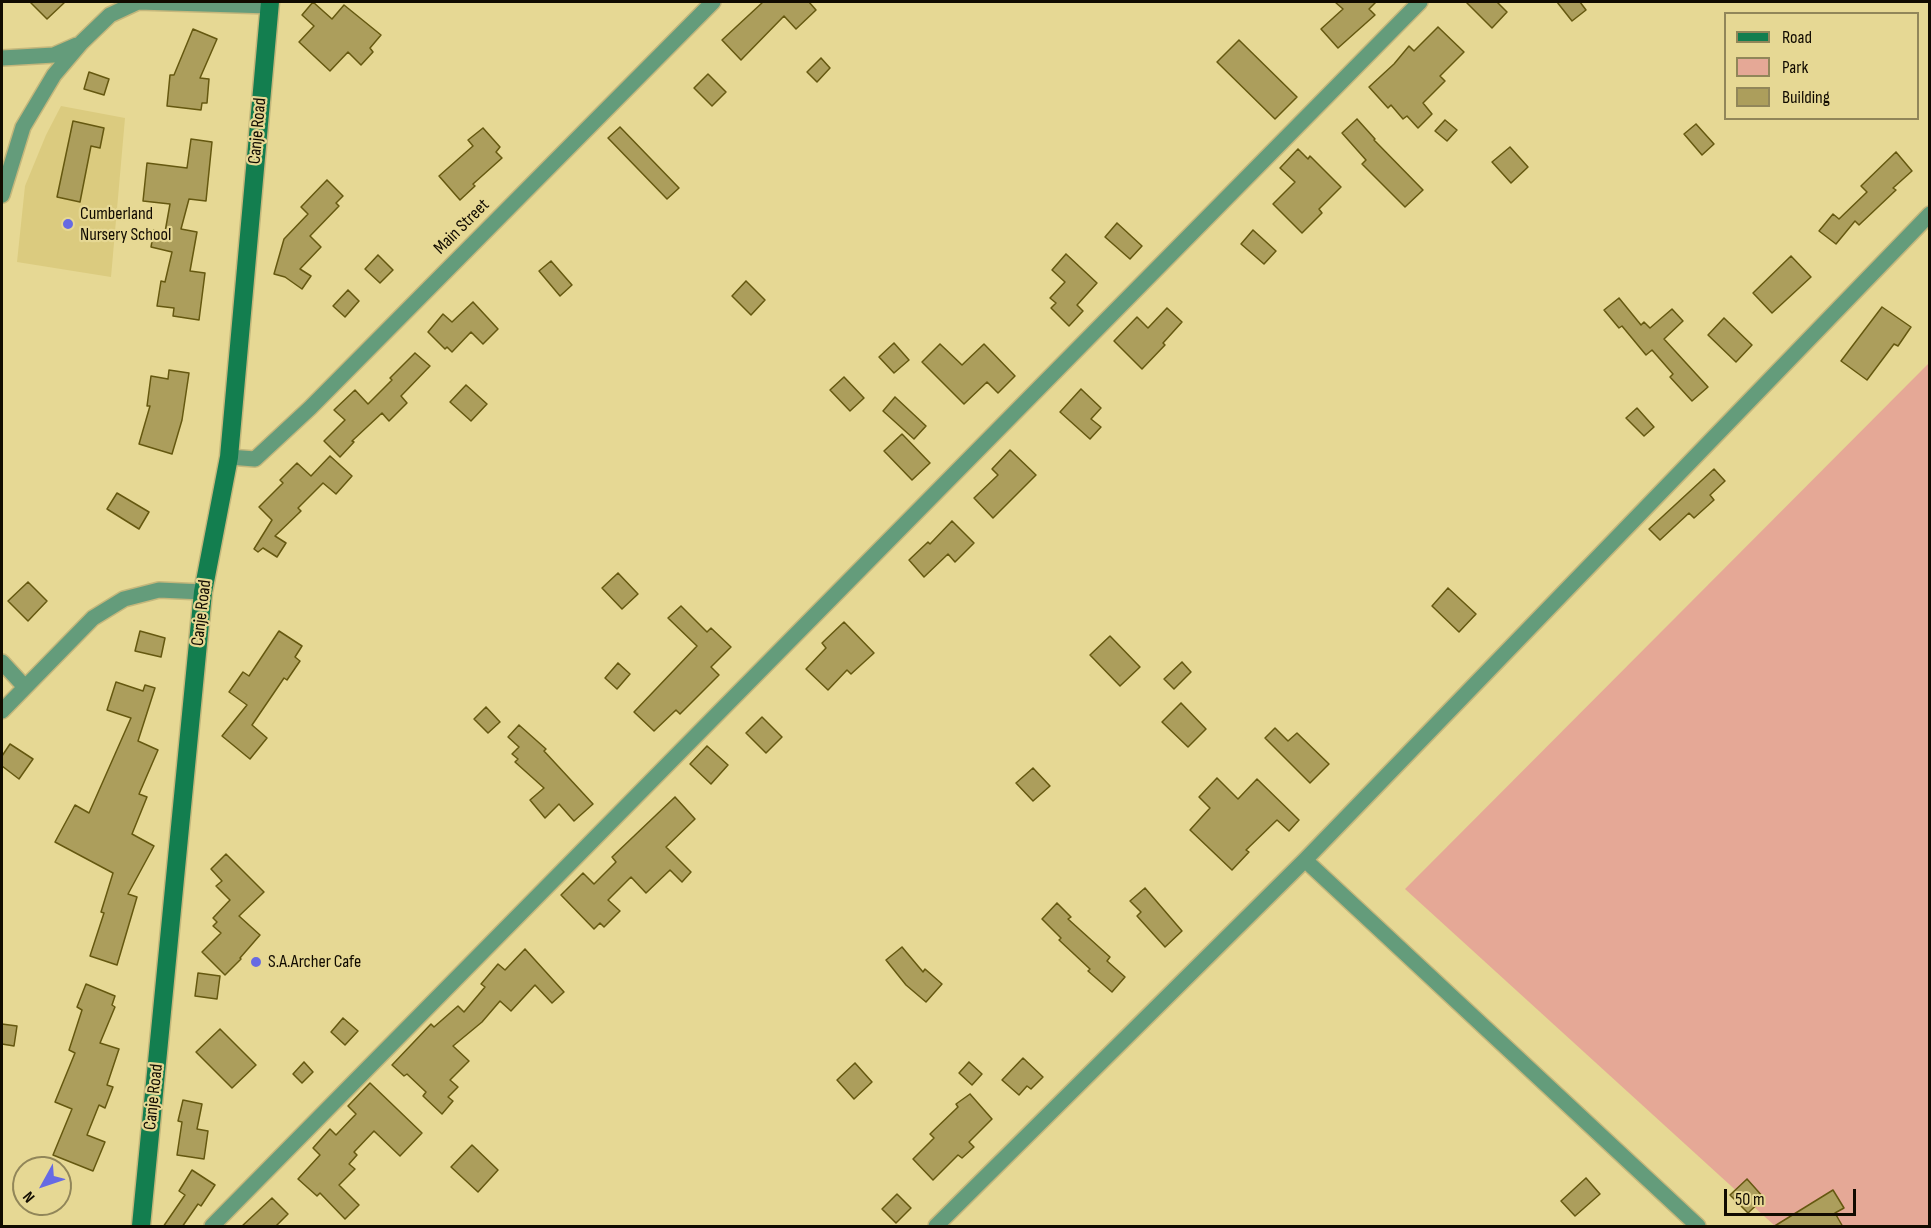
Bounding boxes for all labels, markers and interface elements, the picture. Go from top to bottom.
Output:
legend [1724,12,1919,120]
text: Road [1782,27,1812,48]
text: Park [1782,57,1808,78]
text: Building [1782,87,1830,108]
street label: Canje Road [244,97,272,165]
street label: Main Street [430,195,494,259]
place label: Cumberland Nursery School [80,203,171,246]
marker: Cumberland Nursery School [61,217,75,231]
street label: Canje Road [187,579,217,647]
place label: S.A.Archer Cafe [268,951,361,973]
marker: S.A.Archer Cafe [249,955,263,969]
street label: Canje Road [140,1063,168,1131]
north arrow [12,1156,72,1216]
scale bar [1727,1177,1859,1215]
text: N [19,1187,39,1206]
text: 50 m [1735,1189,1765,1210]

